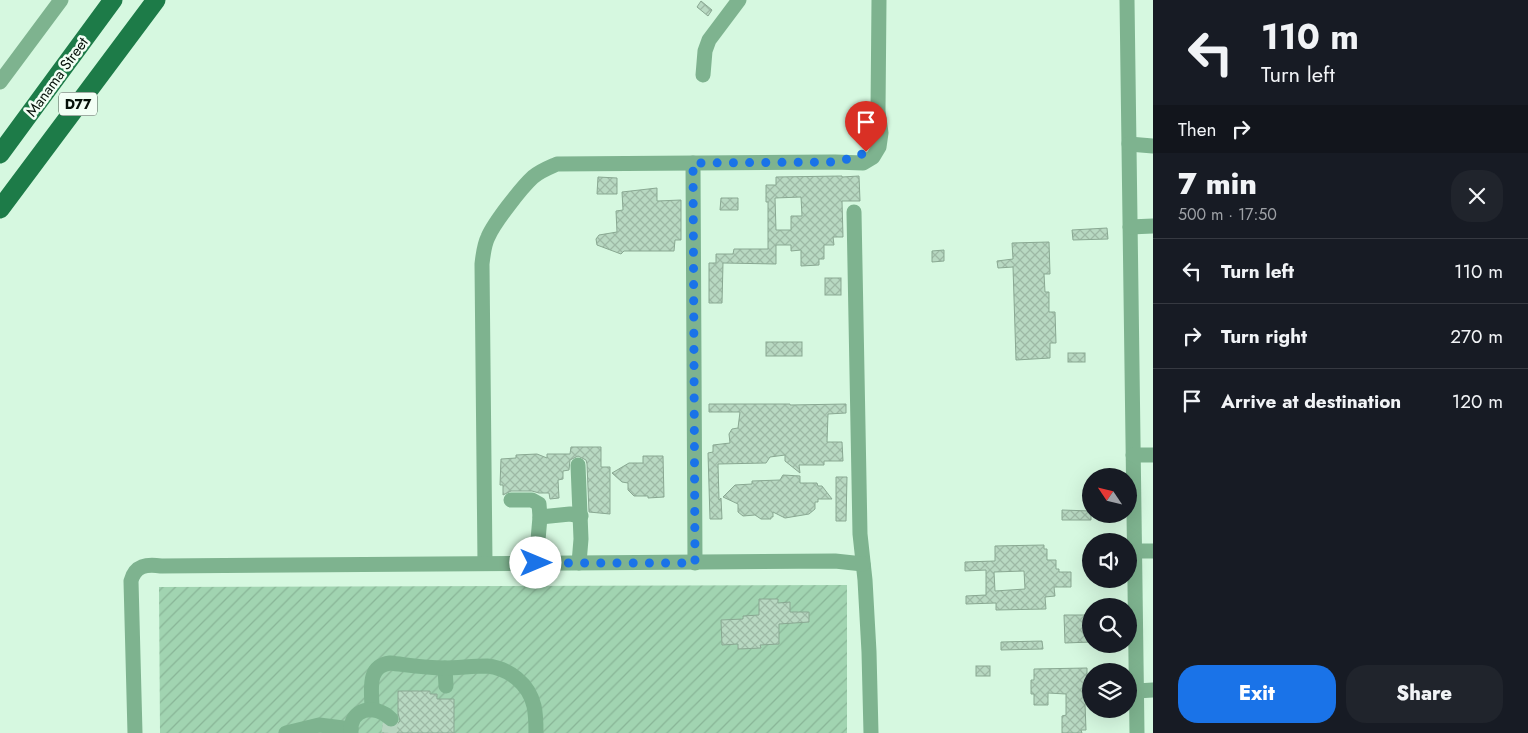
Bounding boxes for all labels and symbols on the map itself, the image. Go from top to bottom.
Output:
street label: Manama Street [21,32,94,121]
road number: D77 [59,92,97,116]
pin [845,101,887,152]
north arrow [1082,468,1138,522]
position arrow [509,536,561,588]

